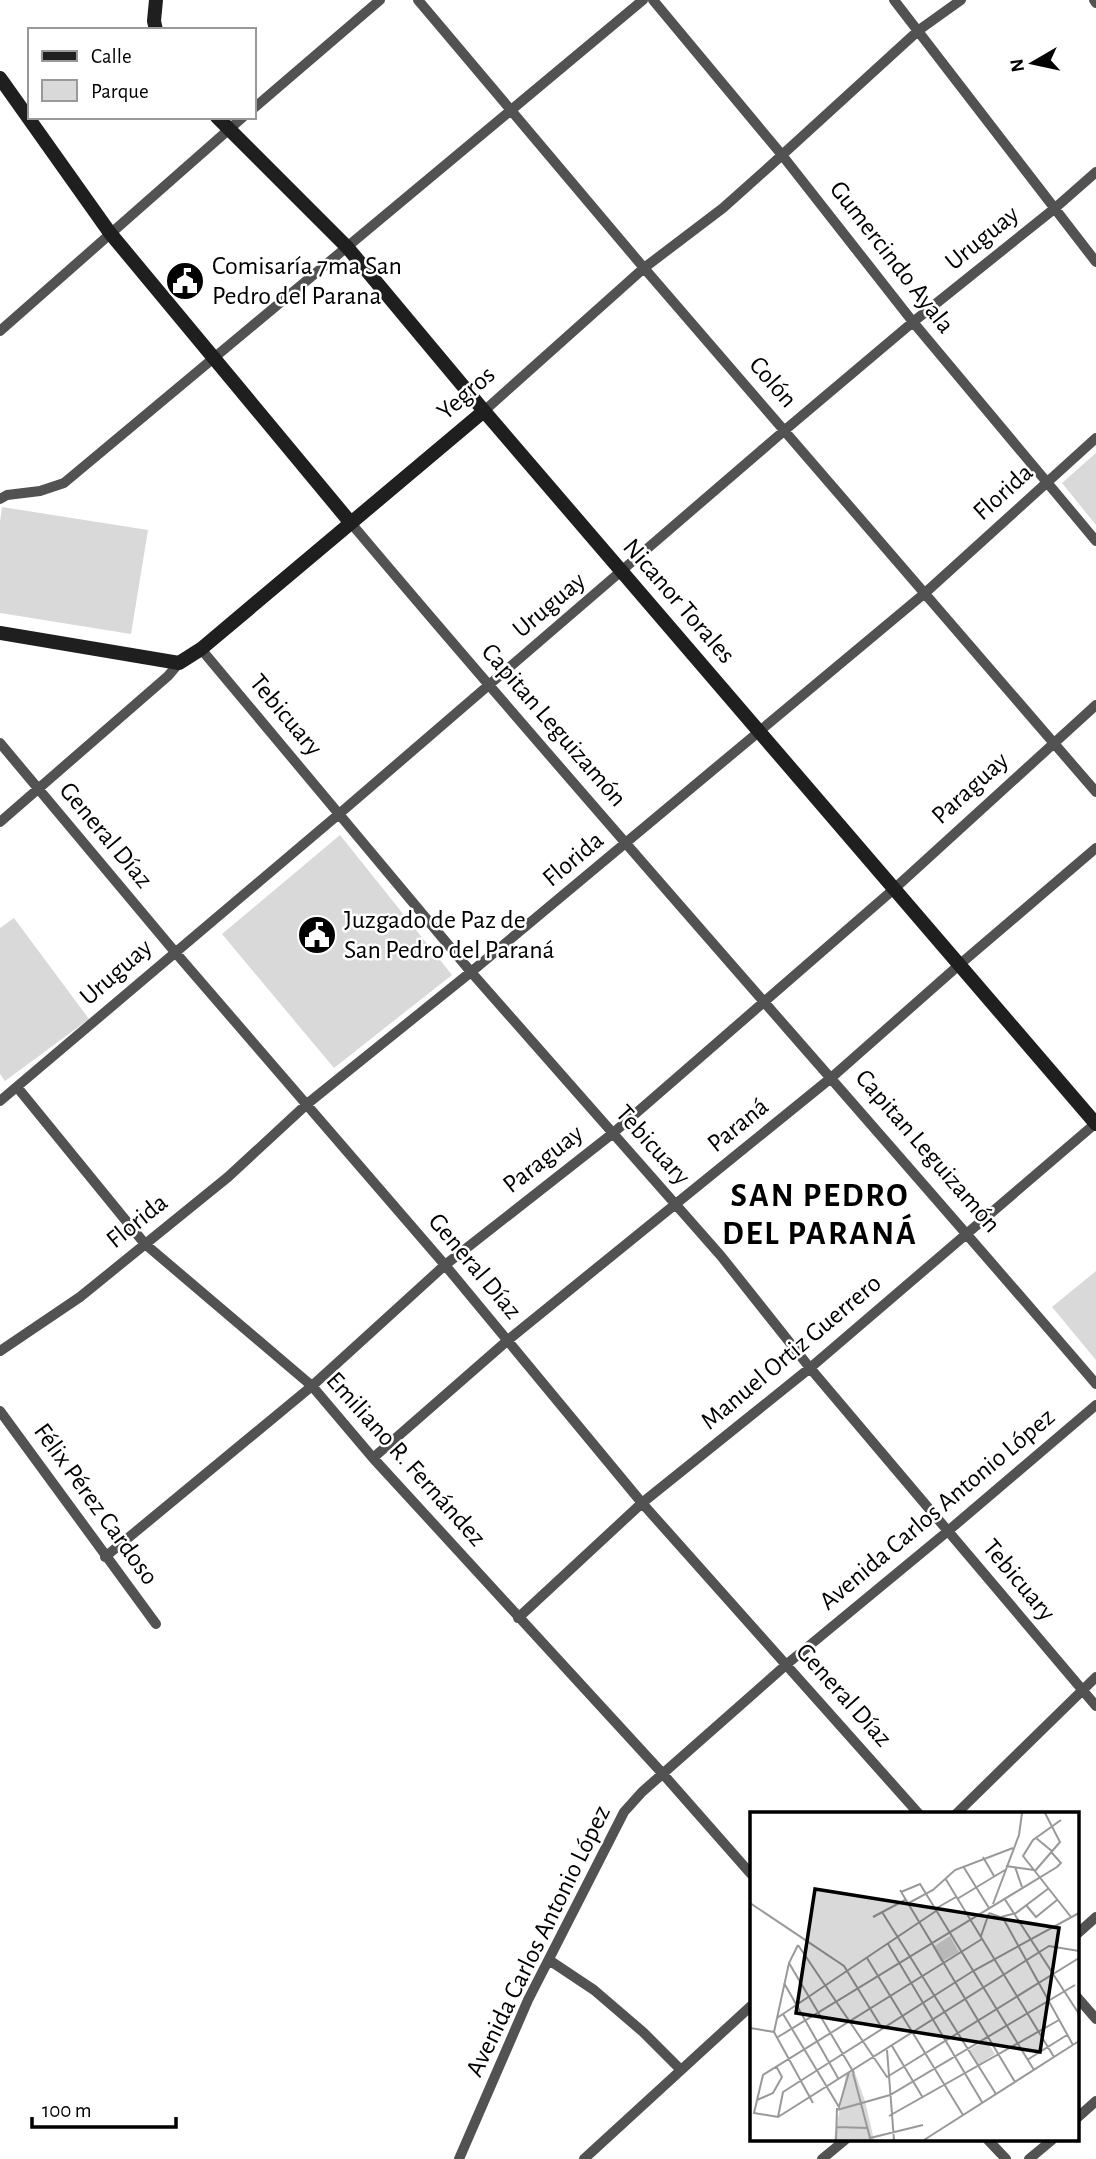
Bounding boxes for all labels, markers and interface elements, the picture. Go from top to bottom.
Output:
legend [28,28,256,119]
north arrow [998,28,1068,98]
text: Calle [91,46,132,67]
text: N [1007,57,1028,73]
text: Parque [91,81,149,102]
street label: Gumercindo Ayala [825,176,959,338]
street label: Uruguay [940,201,1024,275]
place label: Comisaría 7ma San Pedro del Parana [212,253,402,309]
public building icon: Comisaría 7ma San Pedro del Parana [164,260,206,302]
street label: Colón [744,352,802,412]
street label: Yegros [432,361,500,425]
street label: Florida [968,459,1038,525]
street label: Nicanor Torales [618,534,740,668]
street label: Uruguay [508,567,590,643]
street label: Capitan Leguizamón [476,639,632,811]
street label: Tebicuary [245,669,327,761]
street label: Paraguay [927,747,1013,829]
street label: General Díaz [55,777,157,893]
street label: Florida [538,826,608,892]
place label: Juzgado de Paz de San Pedro del Paraná [344,907,555,963]
public building icon: Juzgado de Paz de San Pedro del Paraná [296,914,338,956]
street label: Uruguay [75,934,157,1010]
street label: Capitan Leguizamón [850,1065,1006,1237]
street label: Paraná [703,1093,773,1157]
street label: Tebicuary [611,1100,695,1190]
street label: Paraguay [498,1120,588,1198]
district label: SAN PEDRO DEL PARANÁ [722,1180,918,1251]
street label: Florida [101,1189,173,1253]
street label: General Díaz [424,1208,526,1324]
street label: Manuel Ortiz Guerrero [696,1269,886,1435]
street label: Emiliano R. Fernández [321,1367,491,1551]
street label: Avenida Carlos Antonio López [815,1403,1059,1615]
street label: Félix Pérez Cardoso [29,1418,163,1590]
street label: Tebicuary [978,1534,1060,1626]
street label: General Díaz [791,1638,897,1752]
street label: Avenida Carlos Antonio López [461,1801,615,2081]
inset map [750,1812,1078,2142]
scale bar [32,2086,175,2130]
text: 100 m [42,2100,92,2121]

